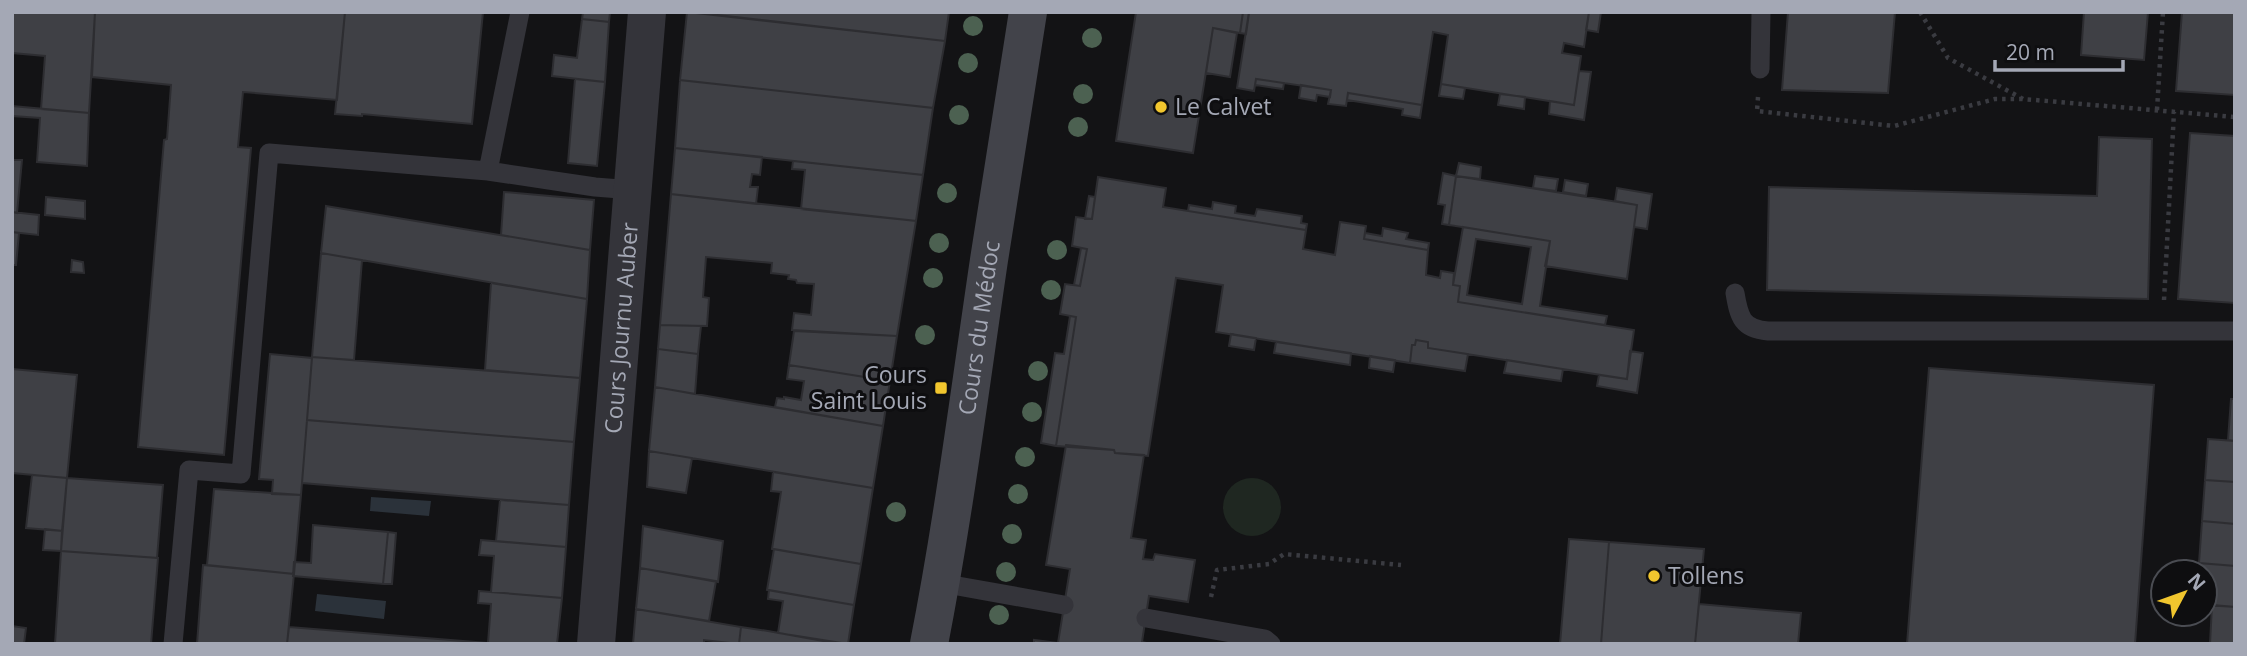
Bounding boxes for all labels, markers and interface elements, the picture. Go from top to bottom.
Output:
scale bar [1995,28,2123,72]
text: 20 m [2006,38,2055,66]
place label: Le Calvet [1175,90,1272,122]
marker: Le Calvet [1153,99,1169,115]
street label: Cours Journu Auber [596,221,645,435]
street label: Cours du Médoc [950,238,1007,417]
place label: Cours Saint Louis [811,358,927,416]
marker: Cours Saint Louis [933,380,949,396]
north arrow [2149,558,2219,628]
place label: Tollens [1668,559,1744,591]
text: N [2182,567,2212,596]
marker: Tollens [1646,568,1662,584]

